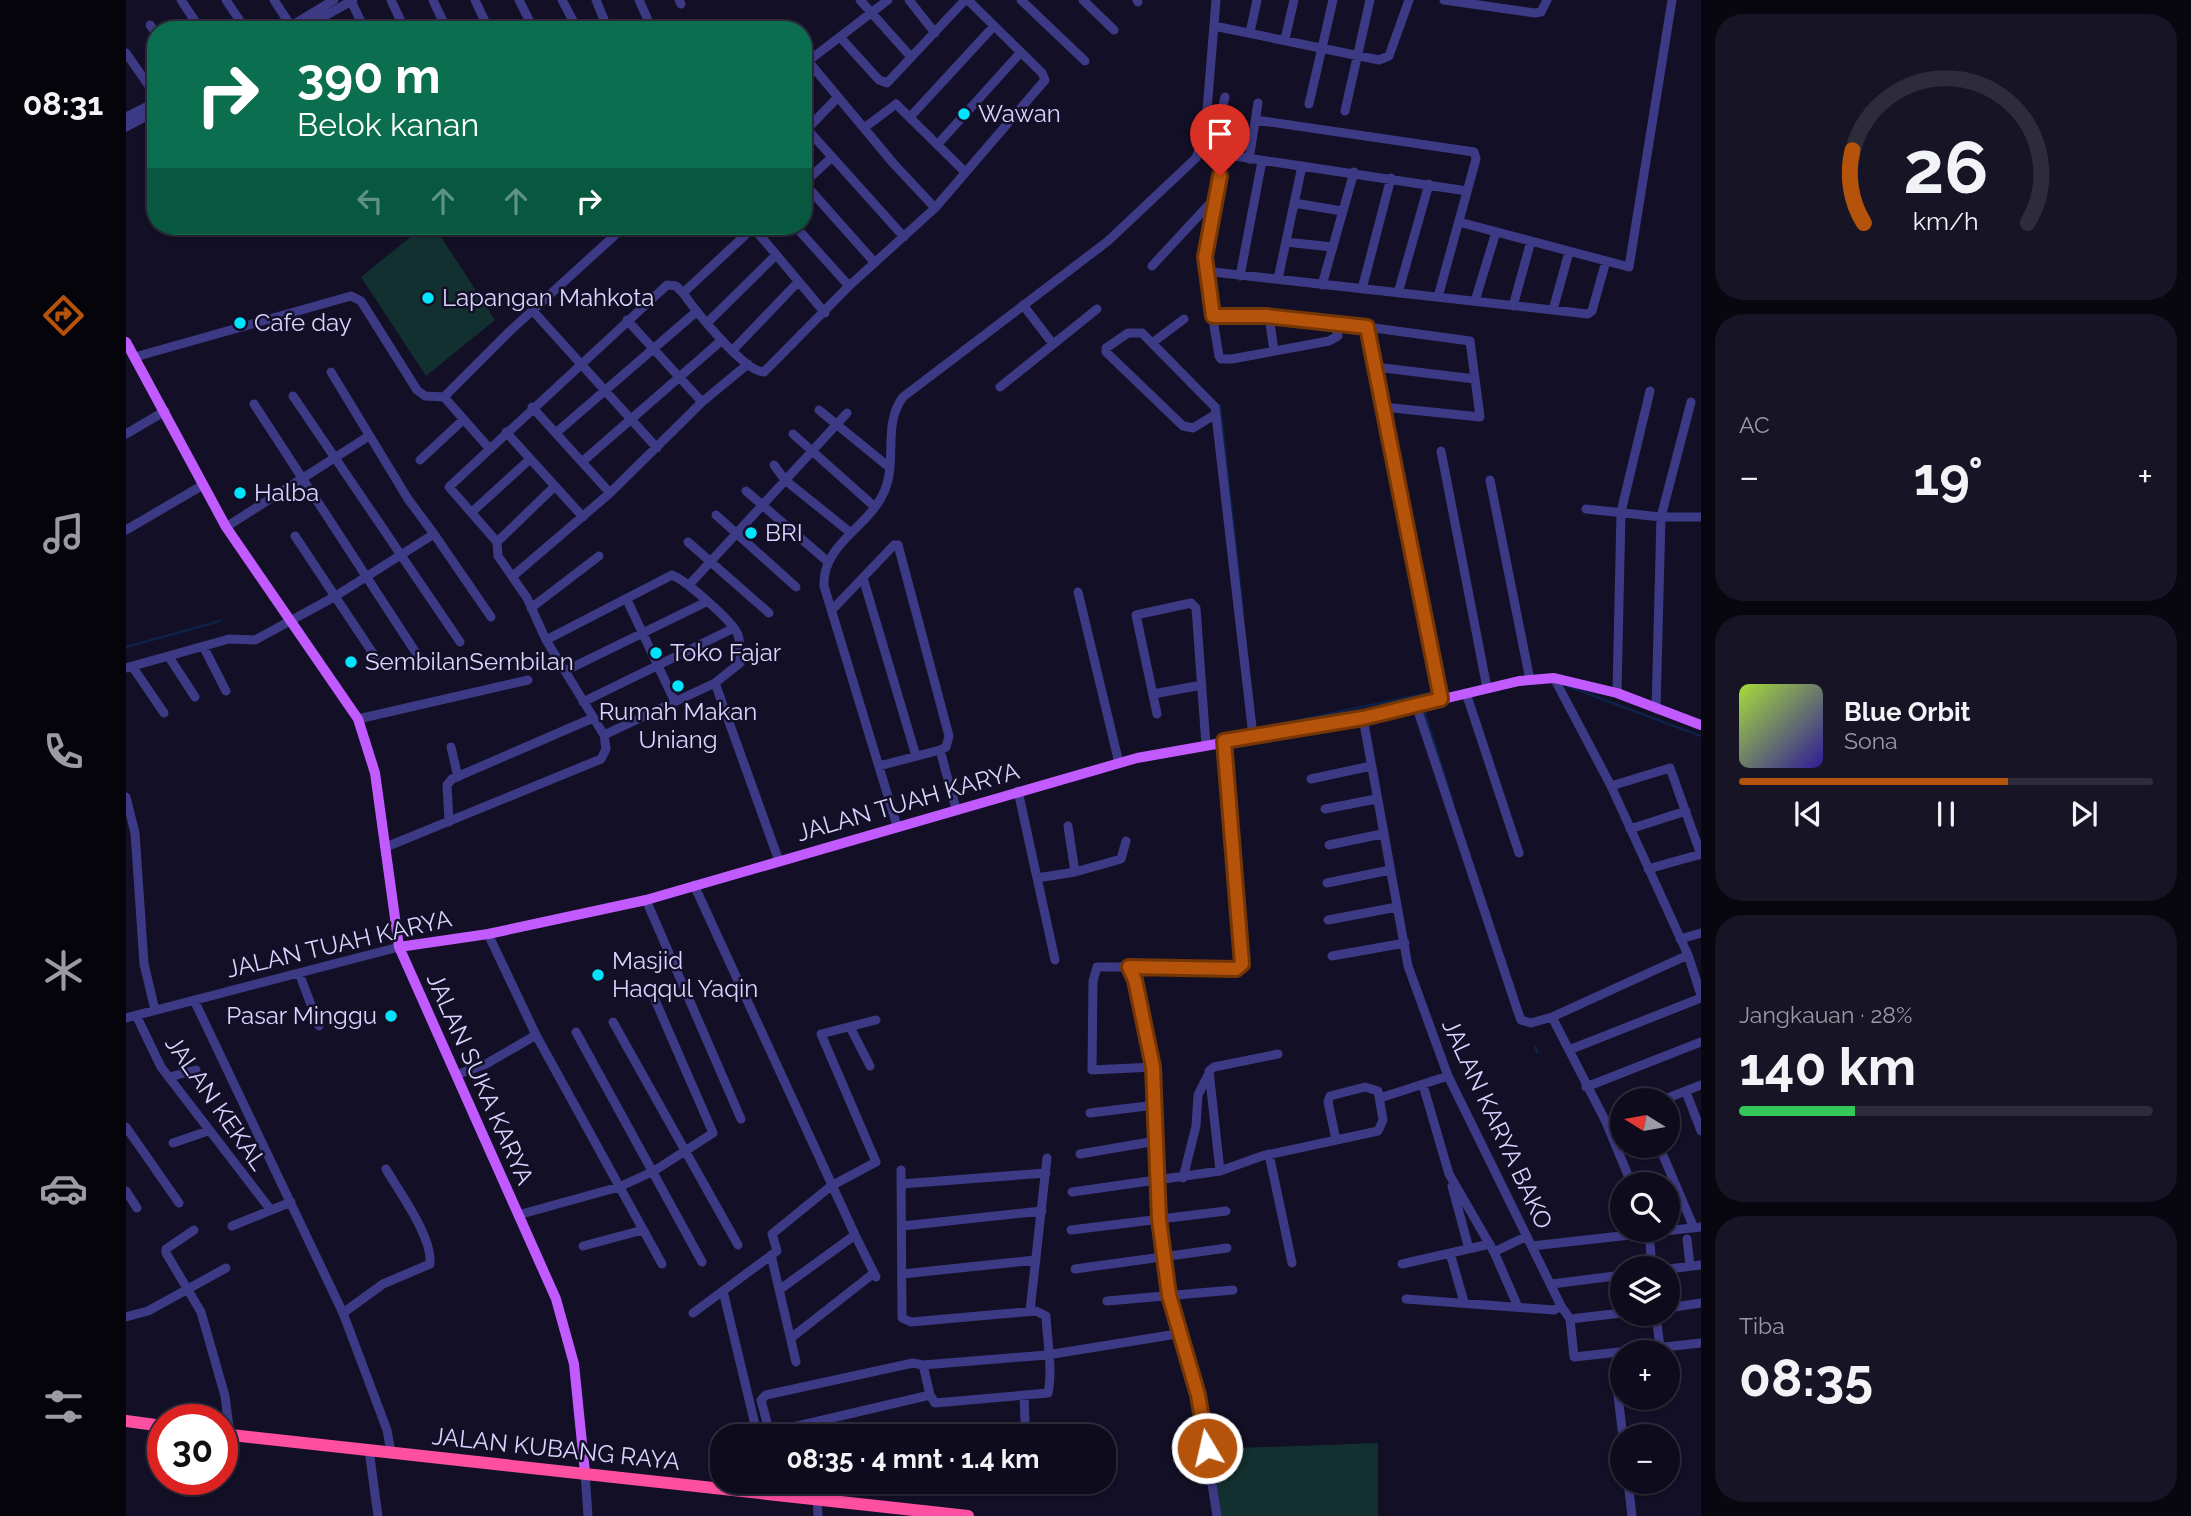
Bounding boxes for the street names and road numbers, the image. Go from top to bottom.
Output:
street label: JALAN TUAH KARYA [793,756,1023,847]
street label: JALAN TUAH KARYA [223,903,454,984]
street label: JALAN SUKA KARYA [421,969,540,1189]
street label: JALAN KARYA BAKO [1436,1014,1559,1233]
street label: JALAN KEKAL [159,1030,274,1176]
street label: JALAN KUBANG RAYA [431,1421,682,1476]

